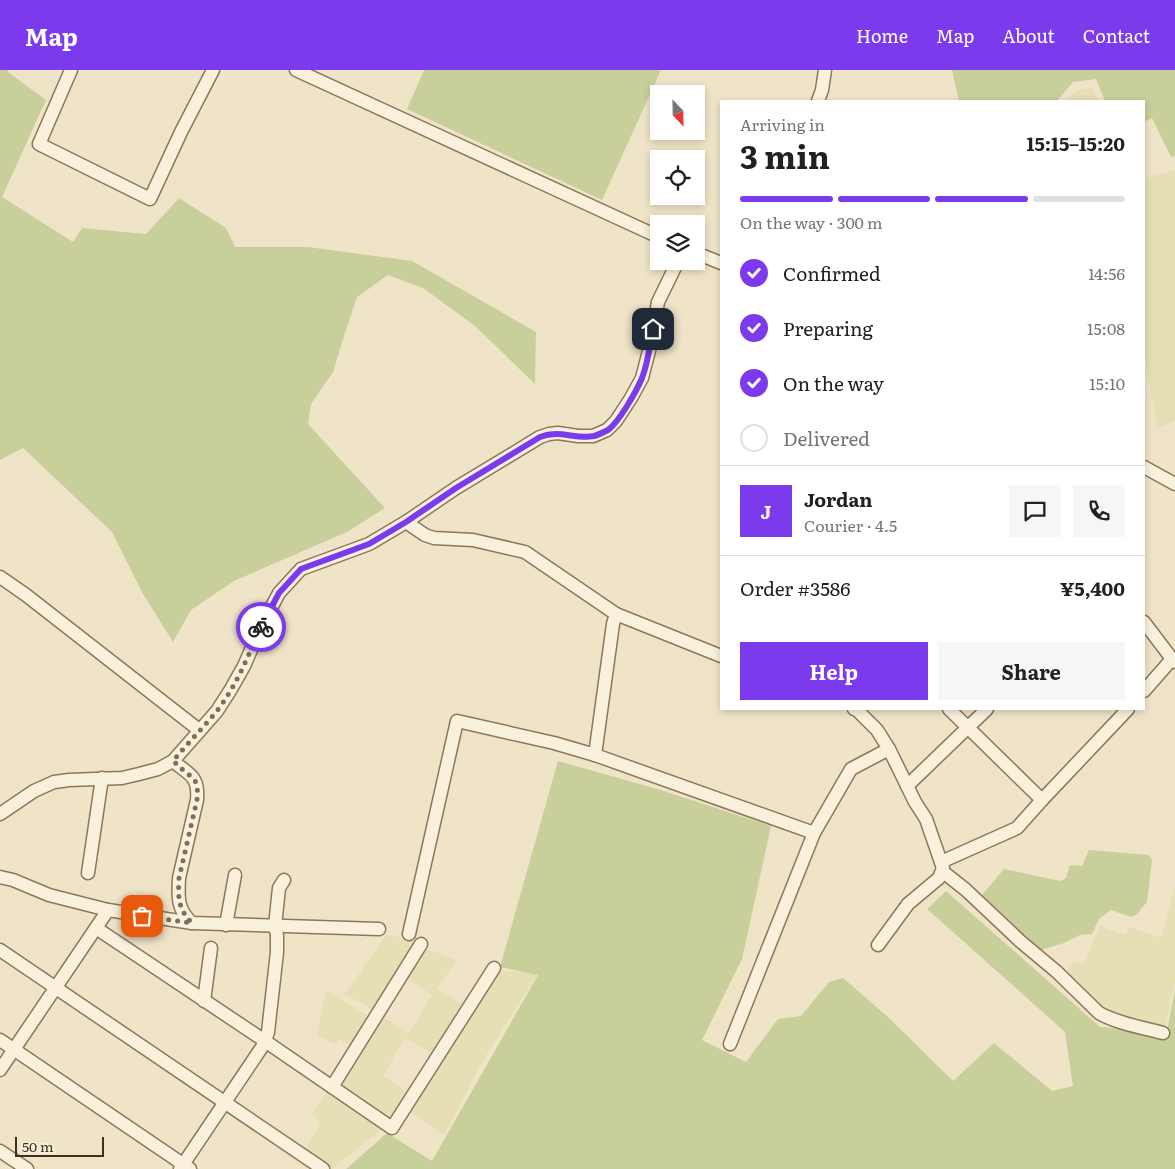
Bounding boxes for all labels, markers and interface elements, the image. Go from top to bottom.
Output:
text: Map [25,18,78,53]
text: Home [856,22,908,49]
text: Map [936,22,974,49]
text: About [1002,22,1055,49]
text: Contact [1083,22,1150,49]
north arrow [650,85,705,140]
map controls [650,85,705,270]
text: Arriving in [740,112,825,136]
text: 15:15–15:20 [1027,129,1125,157]
text: 3 min [740,131,830,179]
button: locate [650,150,705,205]
text: On the way · 300 m [740,210,883,234]
button: layers [650,215,705,270]
icon: check [740,259,768,287]
text: Confirmed [783,259,881,287]
text: 14:56 [1088,261,1125,285]
pin [632,308,674,350]
icon: check [740,314,768,342]
text: Preparing [783,314,873,342]
icon: home [639,315,667,343]
text: 15:08 [1087,316,1125,340]
icon: check [740,369,768,397]
text: On the way [783,369,884,397]
text: 15:10 [1089,371,1125,395]
text: Delivered [783,424,870,452]
text: Jordan [804,485,873,513]
button: chat [1009,485,1061,537]
button: phone [1073,485,1125,537]
text: J [761,497,771,525]
text: Courier · 4.5 [804,513,897,537]
text: Order #3586 [740,574,850,602]
text: ¥5,400 [1060,574,1125,602]
courier [236,602,286,652]
icon: bike [247,613,275,641]
button: Help [740,642,928,700]
button: Share [938,642,1125,700]
pin [121,895,163,937]
icon: bag [128,902,156,930]
scale bar [15,1134,104,1157]
text: 50 m [22,1136,54,1156]

